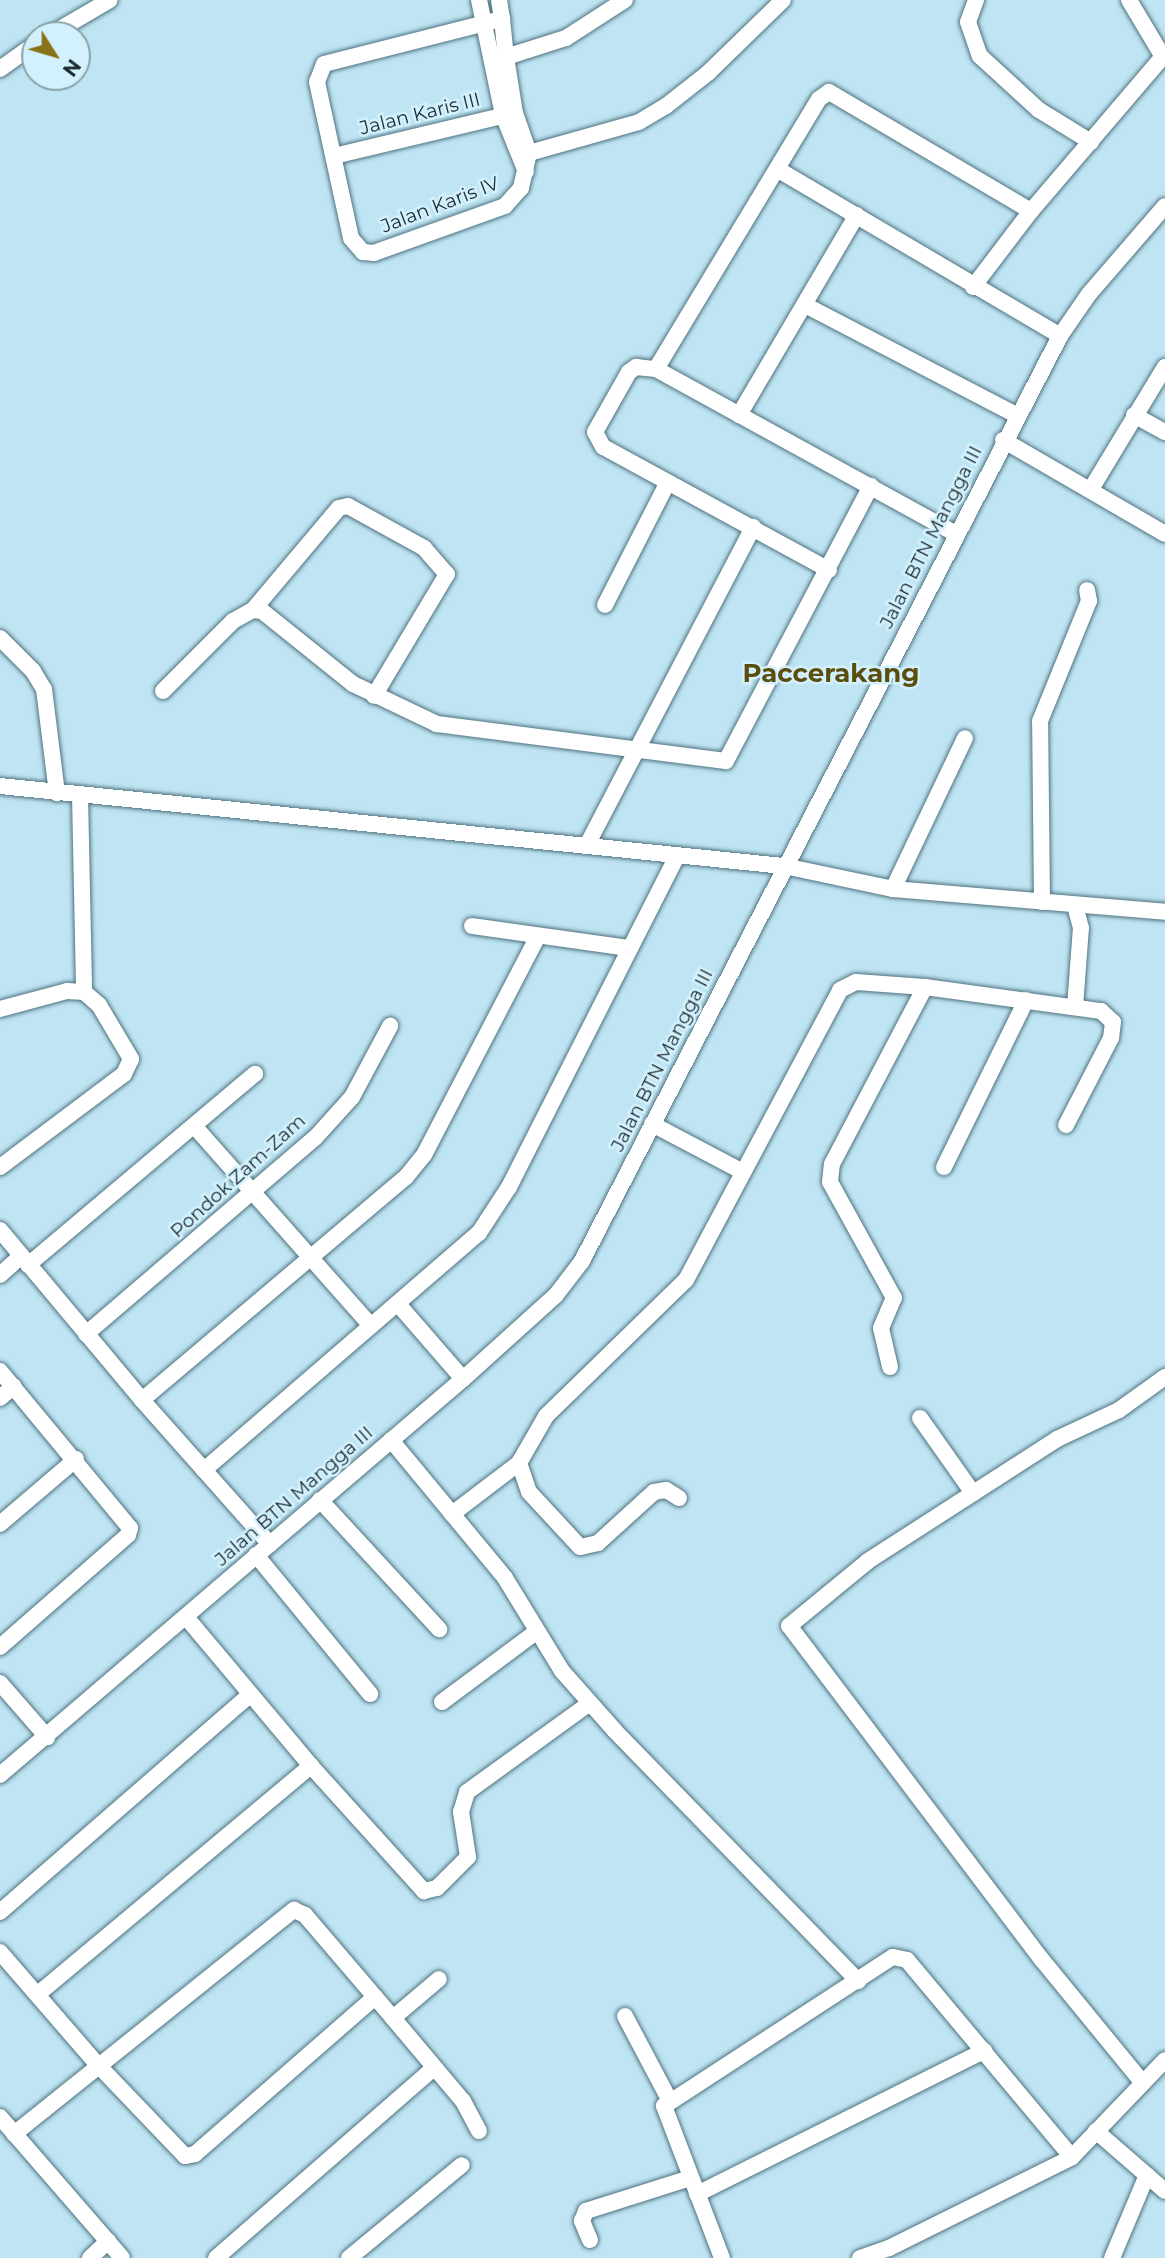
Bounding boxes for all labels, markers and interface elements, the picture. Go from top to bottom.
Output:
north arrow [21,21,91,91]
text: N [58,55,85,81]
street label: Jalan Karis III [357,88,483,140]
street label: Jalan Karis IV [378,172,502,238]
street label: Jalan BTN Mangga III [875,442,987,632]
district label: Paccerakang [743,658,919,690]
street label: Jalan BTN Mangga III [606,965,718,1155]
street label: Pondok Zam-Zam [166,1109,310,1243]
street label: Jalan BTN Mangga III [210,1421,378,1571]

